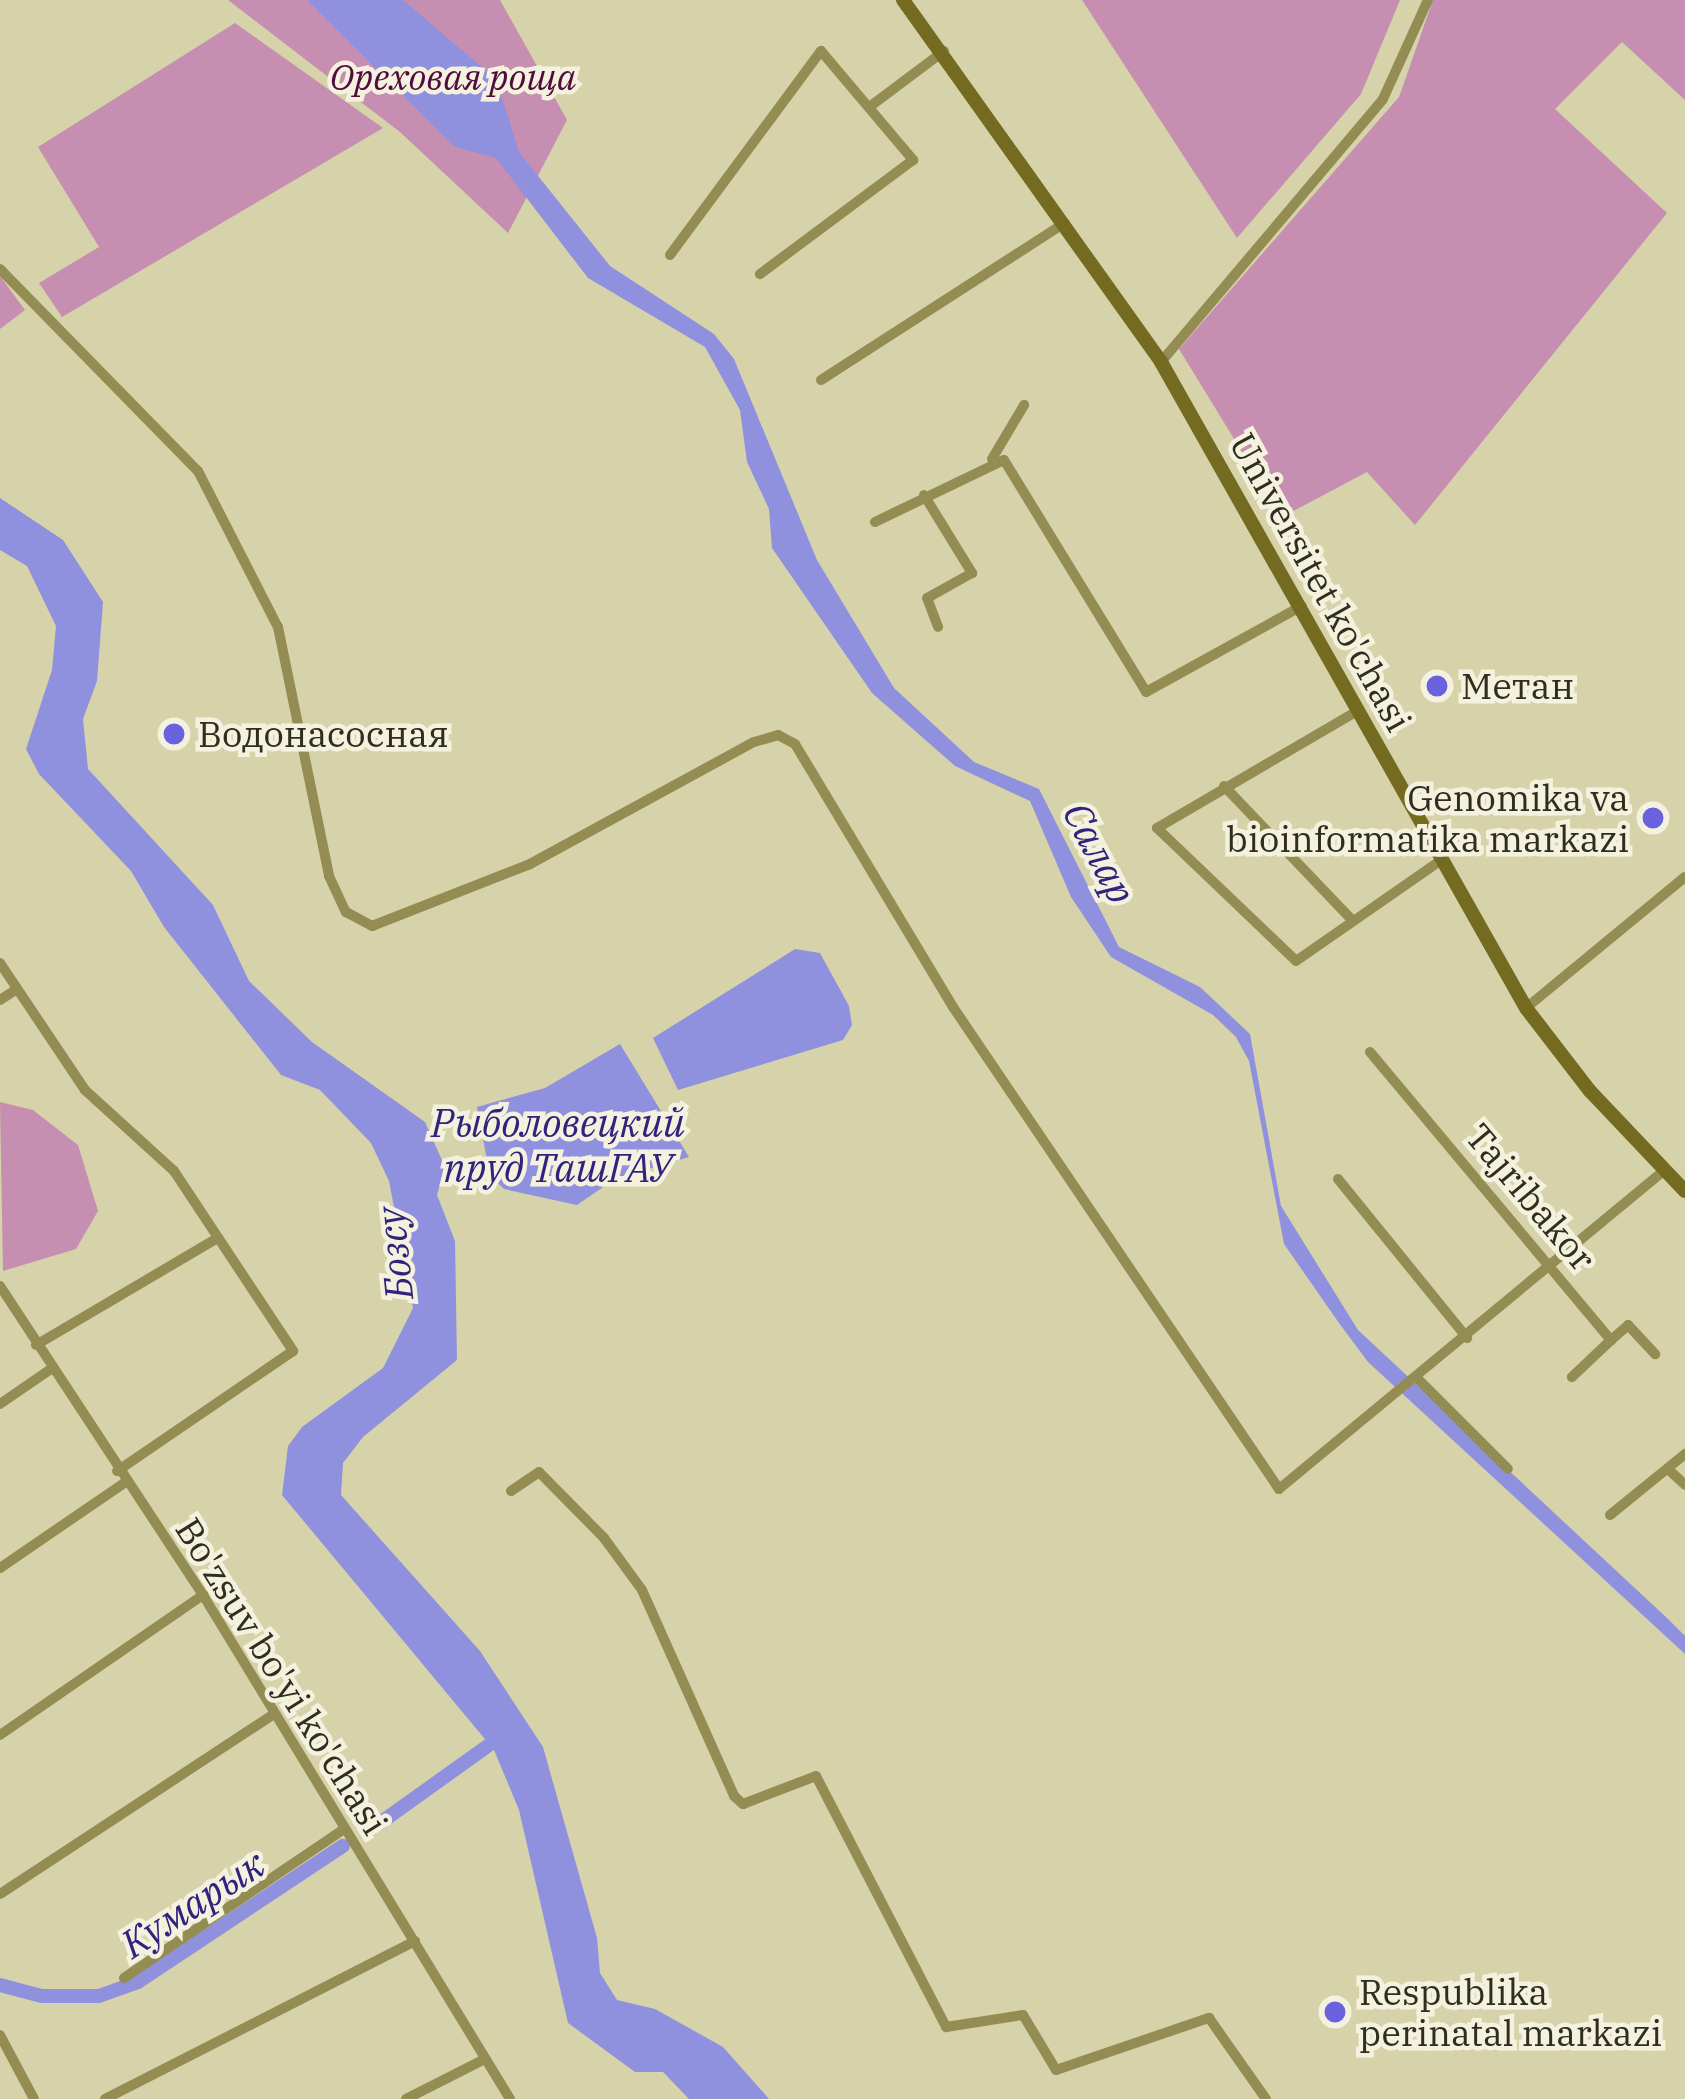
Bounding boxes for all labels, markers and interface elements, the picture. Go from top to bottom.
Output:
park label: Ореховая роща [330,55,576,99]
street label: Universitet ko'chasi [1221,425,1421,739]
place label: Метан [1461,664,1574,708]
marker: Метан [1424,673,1450,699]
place label: Водонасосная [198,712,449,756]
marker: Водонасосная [161,721,187,747]
place label: Genomika va bioinformatika markazi [1226,775,1629,860]
water label: Салар [1053,794,1145,912]
marker: Genomika va bioinformatika markazi [1640,805,1666,831]
water label: Рыболовецкий пруд ТашГАУ [431,1101,685,1192]
street label: Tajribakor [1457,1115,1605,1279]
water label: Бозсу [367,1206,423,1302]
street label: Bo'zsuv bo'yi ko'chasi [167,1510,397,1842]
water label: Кумарык [112,1840,274,1968]
place label: Respublika perinatal markazi [1359,1969,1662,2054]
marker: Respublika perinatal markazi [1322,1999,1348,2025]

